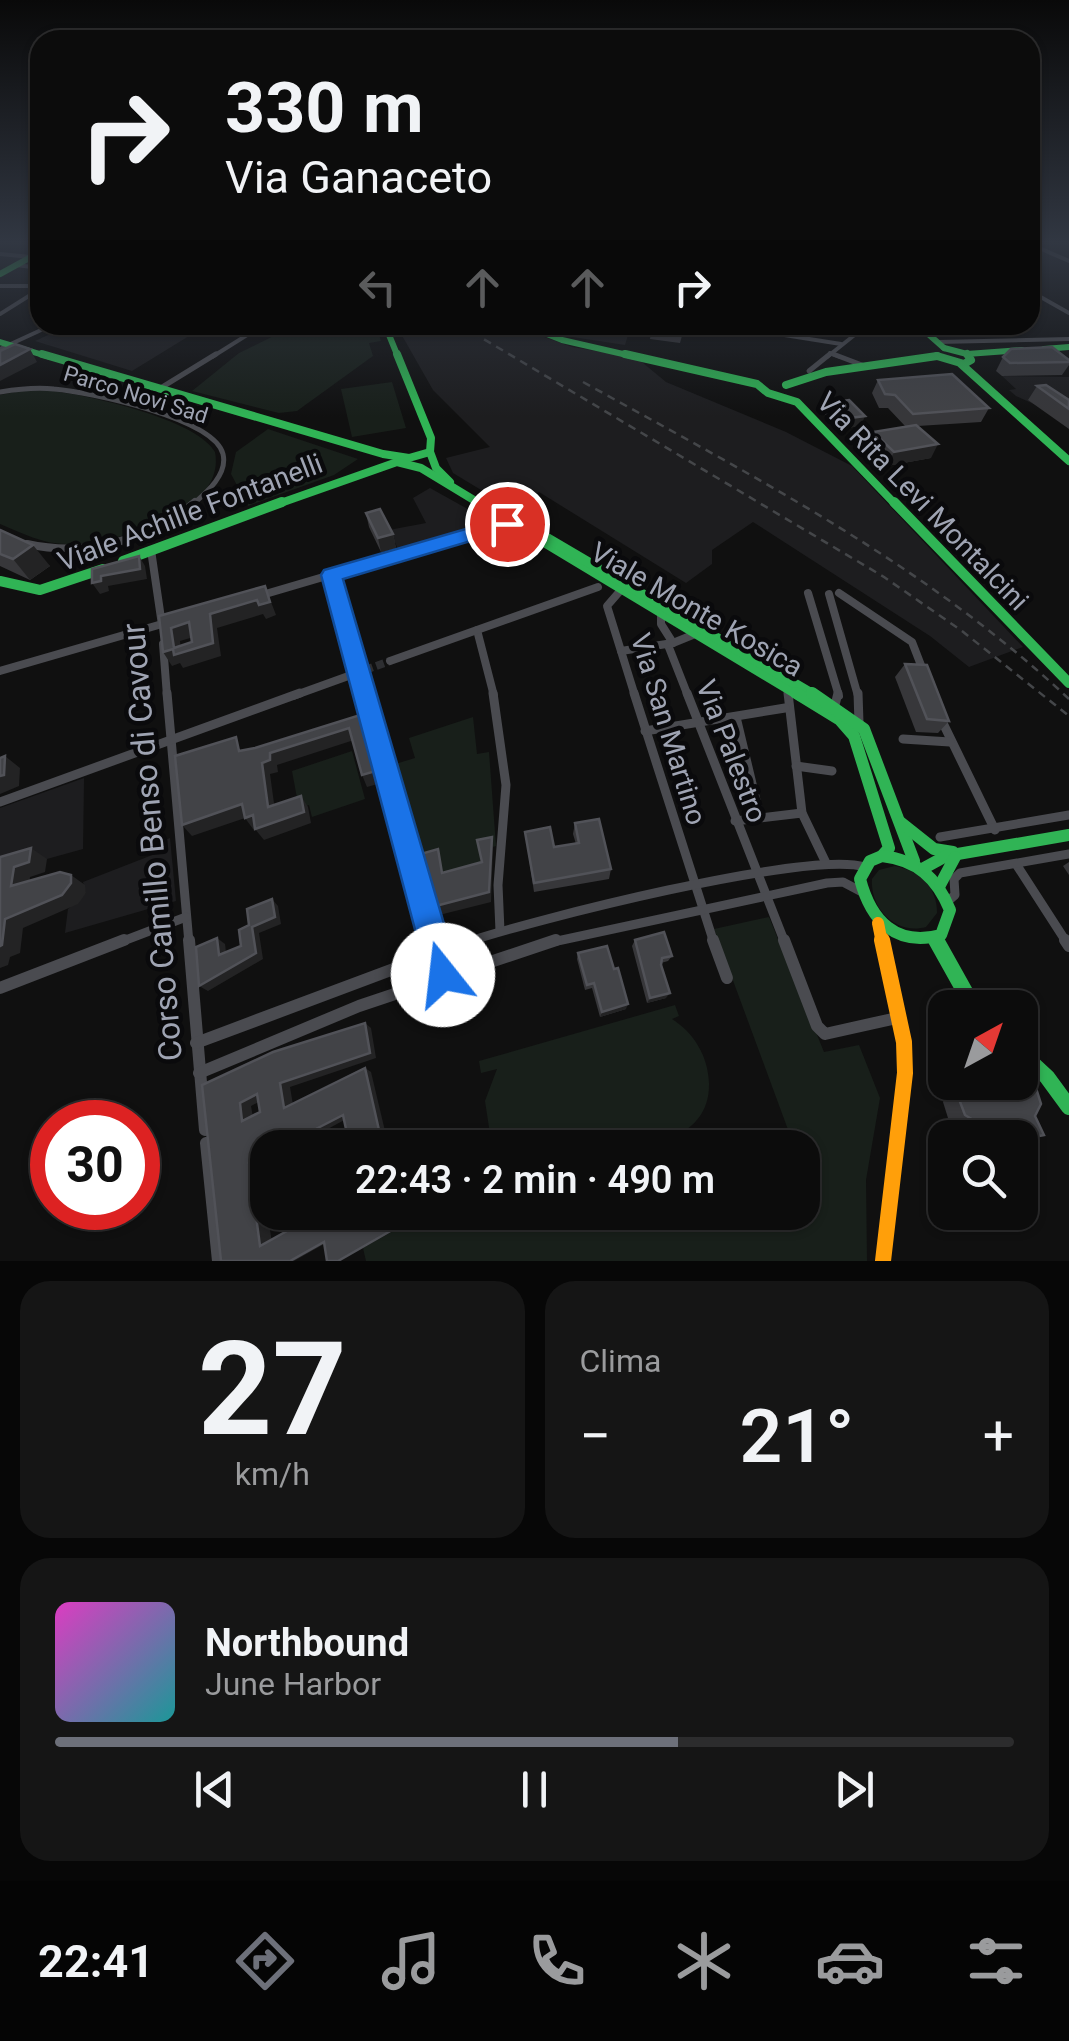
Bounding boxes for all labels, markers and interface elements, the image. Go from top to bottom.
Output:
text: 330 m [225,67,424,149]
icon: right [60,70,190,200]
text: Via Ganaceto [225,151,492,204]
icon: left [350,260,405,315]
icon: ahead [455,260,510,315]
icon: ahead [560,260,615,315]
icon: right [665,260,720,315]
street label: Parco Novi Sad [61,361,211,428]
street label: Via Rita Levi Montalcini [810,386,1035,617]
street label: Viale Achille Fontanelli [53,447,327,578]
pin [465,482,550,567]
icon: arrive [480,497,535,552]
street label: Viale Monte Kosica [585,535,809,684]
street label: Corso Camillo Benso di Cavour [114,621,190,1063]
street label: Via San Martino [624,629,713,829]
street label: Via Palestro [689,675,774,827]
position arrow [391,923,495,1027]
north arrow [928,990,1038,1100]
map controls [928,990,1038,1230]
speed limit sign: 30 [30,1100,160,1230]
button: search [928,1120,1038,1230]
text: 22:43 · 2 min · 490 m [355,1158,715,1202]
text: 27 [198,1313,347,1466]
text: Clima [580,1342,661,1380]
text: 21° [740,1392,854,1480]
text: − [580,1404,611,1468]
text: + [983,1404,1014,1468]
text: km/h [235,1455,310,1493]
text: Northbound [205,1621,409,1665]
text: June Harbor [205,1665,381,1703]
icon: previous [187,1762,242,1817]
icon: pause [507,1762,562,1817]
icon: next [827,1762,882,1817]
icon: directions [230,1926,300,1996]
icon: music [376,1926,446,1996]
icon: phone [522,1926,592,1996]
icon: climate [669,1926,739,1996]
icon: car [815,1926,885,1996]
icon: filters [961,1926,1031,1996]
text: 22:41 [38,1935,154,1988]

